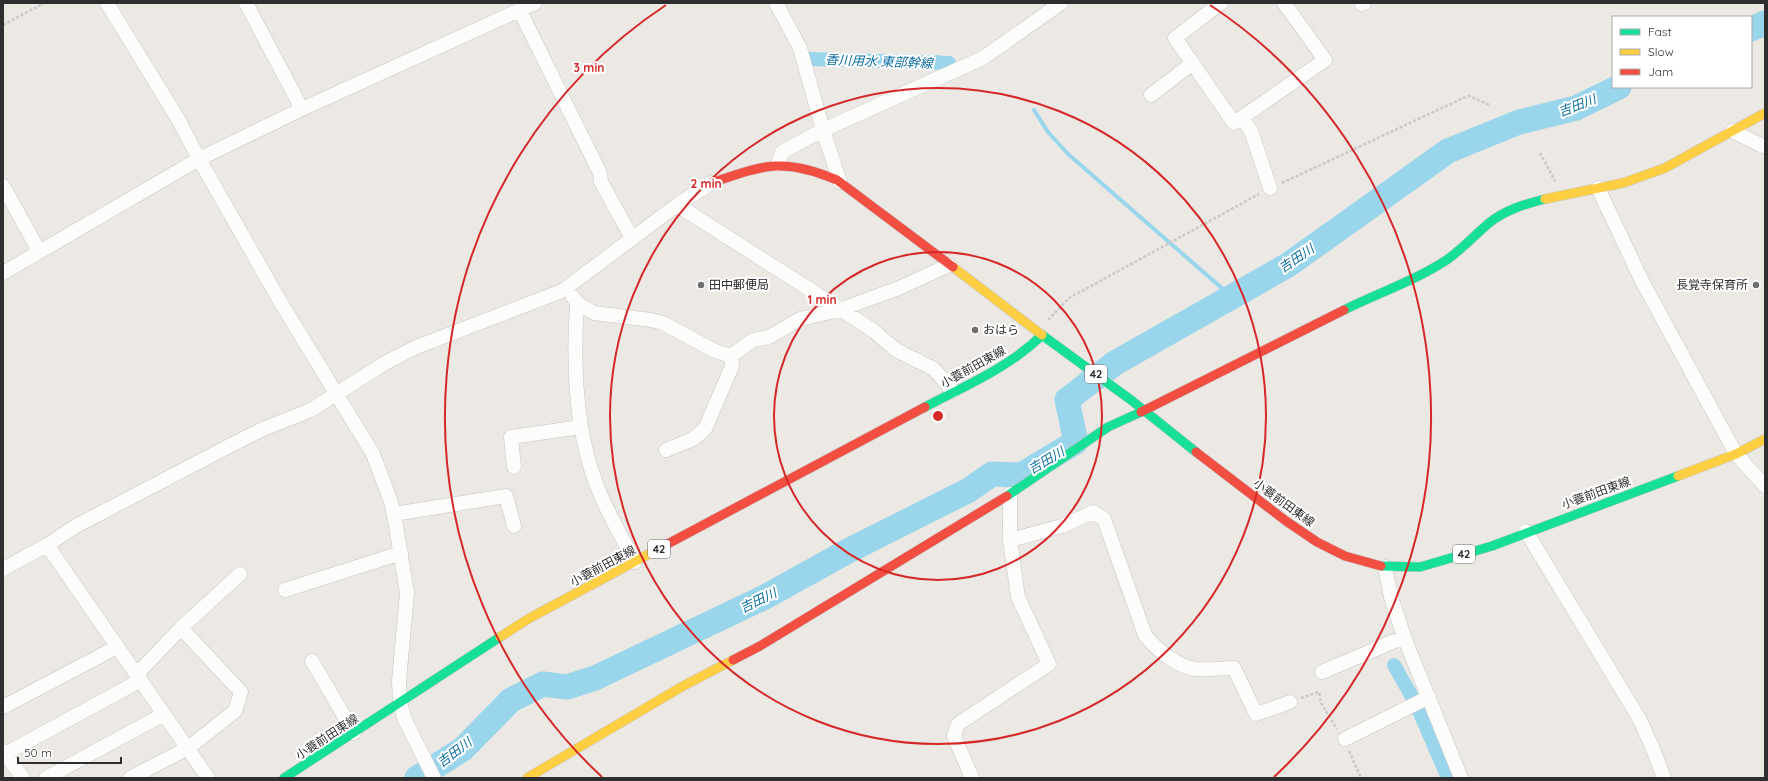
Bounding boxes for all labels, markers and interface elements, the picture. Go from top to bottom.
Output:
legend [1612,16,1752,88]
text: Fast [1648,24,1672,39]
text: Slow [1648,44,1674,59]
water label: 香川用水 東部幹線 [825,51,935,71]
text: 3 min [574,60,604,75]
text: Jam [1648,64,1673,79]
water label: 吉田川 [1556,90,1600,119]
text: 2 min [690,176,722,191]
water label: 吉田川 [1275,239,1318,276]
place label: 田中郵便局 [709,277,769,292]
place label: 長覚寺保育所 [1676,277,1748,292]
marker: 田中郵便局 [696,280,706,290]
marker: 長覚寺保育所 [1751,280,1761,290]
text: 1 min [807,292,837,307]
place label: おはら [983,322,1019,337]
marker: おはら [970,325,980,335]
street label: 小蓑前田東線 [938,343,1008,391]
road number: 42 [1085,365,1107,383]
centre of rings [931,409,945,423]
water label: 吉田川 [1025,442,1069,477]
street label: 小蓑前田東線 [1559,473,1632,512]
street label: 小蓑前田東線 [1251,475,1318,530]
road number: 42 [648,540,670,558]
street label: 小蓑前田東線 [567,542,638,589]
road number: 42 [1453,545,1475,563]
water label: 吉田川 [737,583,781,616]
street label: 小蓑前田東線 [292,711,361,762]
water label: 吉田川 [434,733,476,770]
scale bar [18,739,121,765]
text: 50 m [24,745,52,760]

